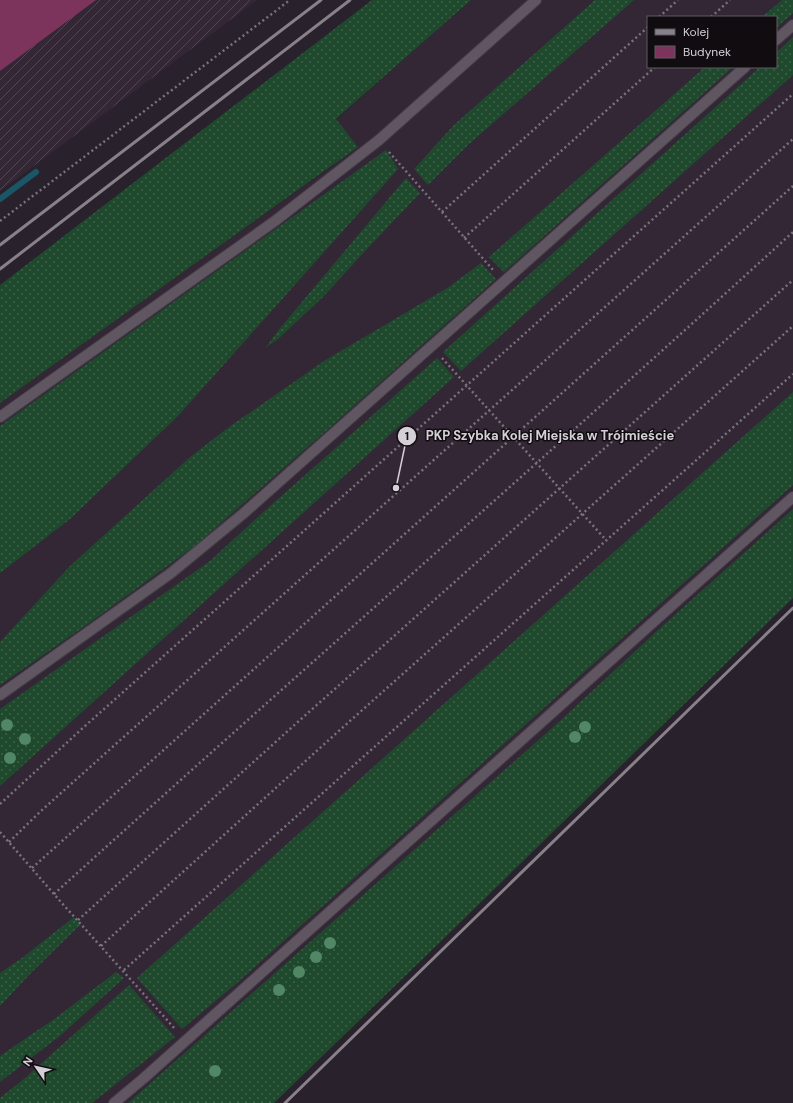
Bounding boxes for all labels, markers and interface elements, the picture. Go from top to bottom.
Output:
legend [647,16,777,68]
text: Kolej [683,24,709,40]
text: Budynek [683,44,731,60]
callout: PKP Szybka Kolej Miejska w Trójmieście [397,423,682,448]
text: PKP Szybka Kolej Miejska w Trójmieście [426,427,674,444]
text: 1 [405,428,409,444]
north arrow [16,1047,56,1087]
text: N [20,1054,36,1069]

